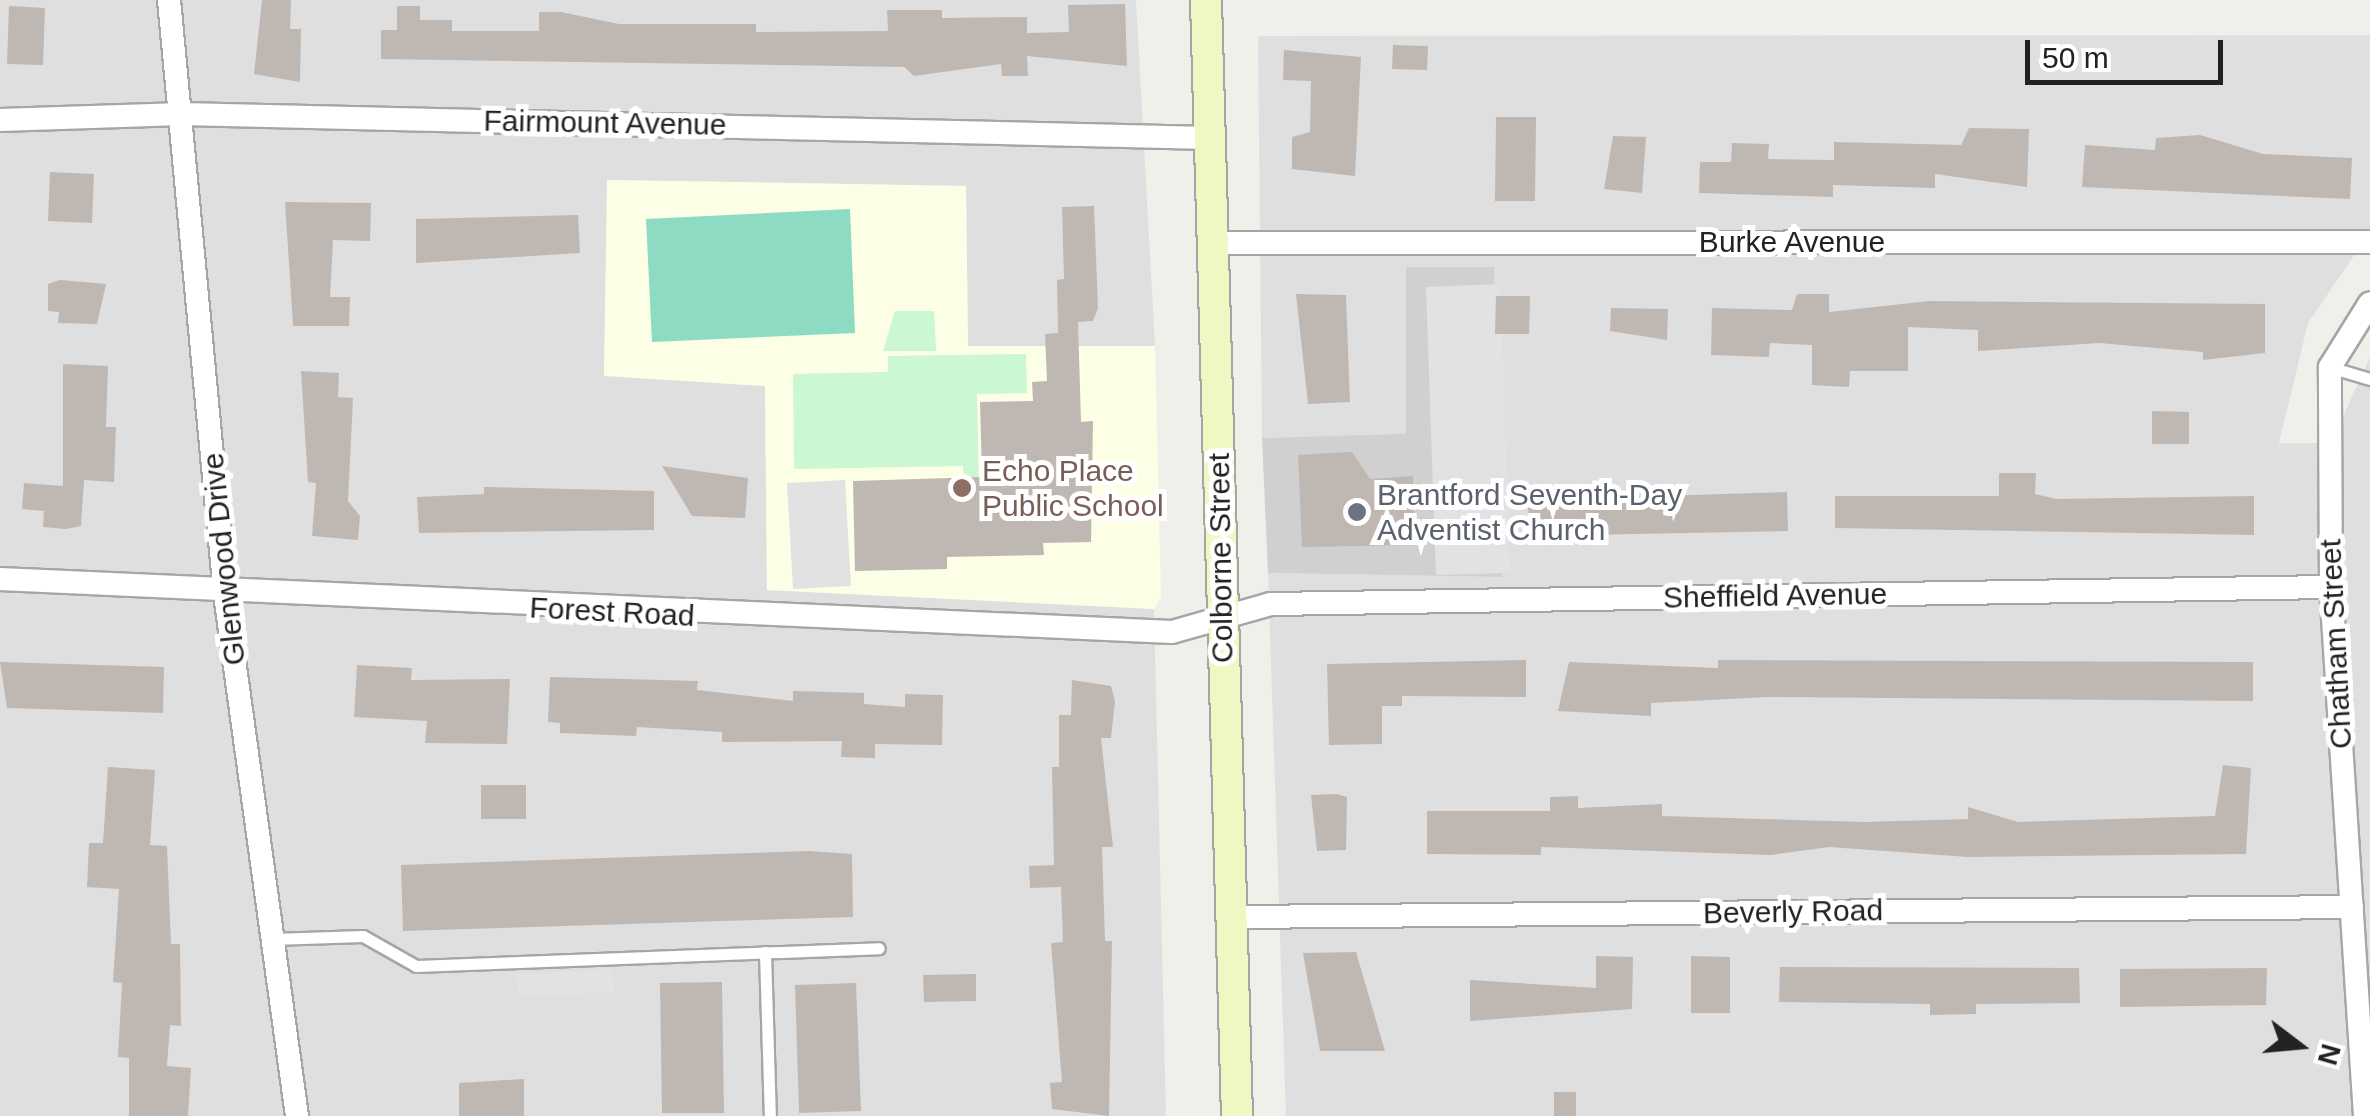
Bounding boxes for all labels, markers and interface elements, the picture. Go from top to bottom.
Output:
scale bar [2030,20,2228,82]
text: 50 m [2042,41,2109,74]
street label: Fairmount Avenue [482,103,728,143]
street label: Burke Avenue [1698,224,1886,260]
street label: Glenwood Drive [195,451,253,667]
place label: Echo Place Public School [982,453,1164,524]
street label: Colborne Street [1201,453,1241,663]
marker: Echo Place Public School [951,477,973,499]
place label: Brantford Seventh-Day Adventist Church [1377,477,1682,548]
marker: Brantford Seventh-Day Adventist Church [1346,501,1368,523]
street label: Chatham Street [2313,538,2359,750]
street label: Sheffield Avenue [1662,576,1888,616]
street label: Forest Road [529,590,695,634]
street label: Beverly Road [1703,892,1883,932]
north arrow [2250,996,2350,1096]
text: N [2312,1040,2347,1068]

